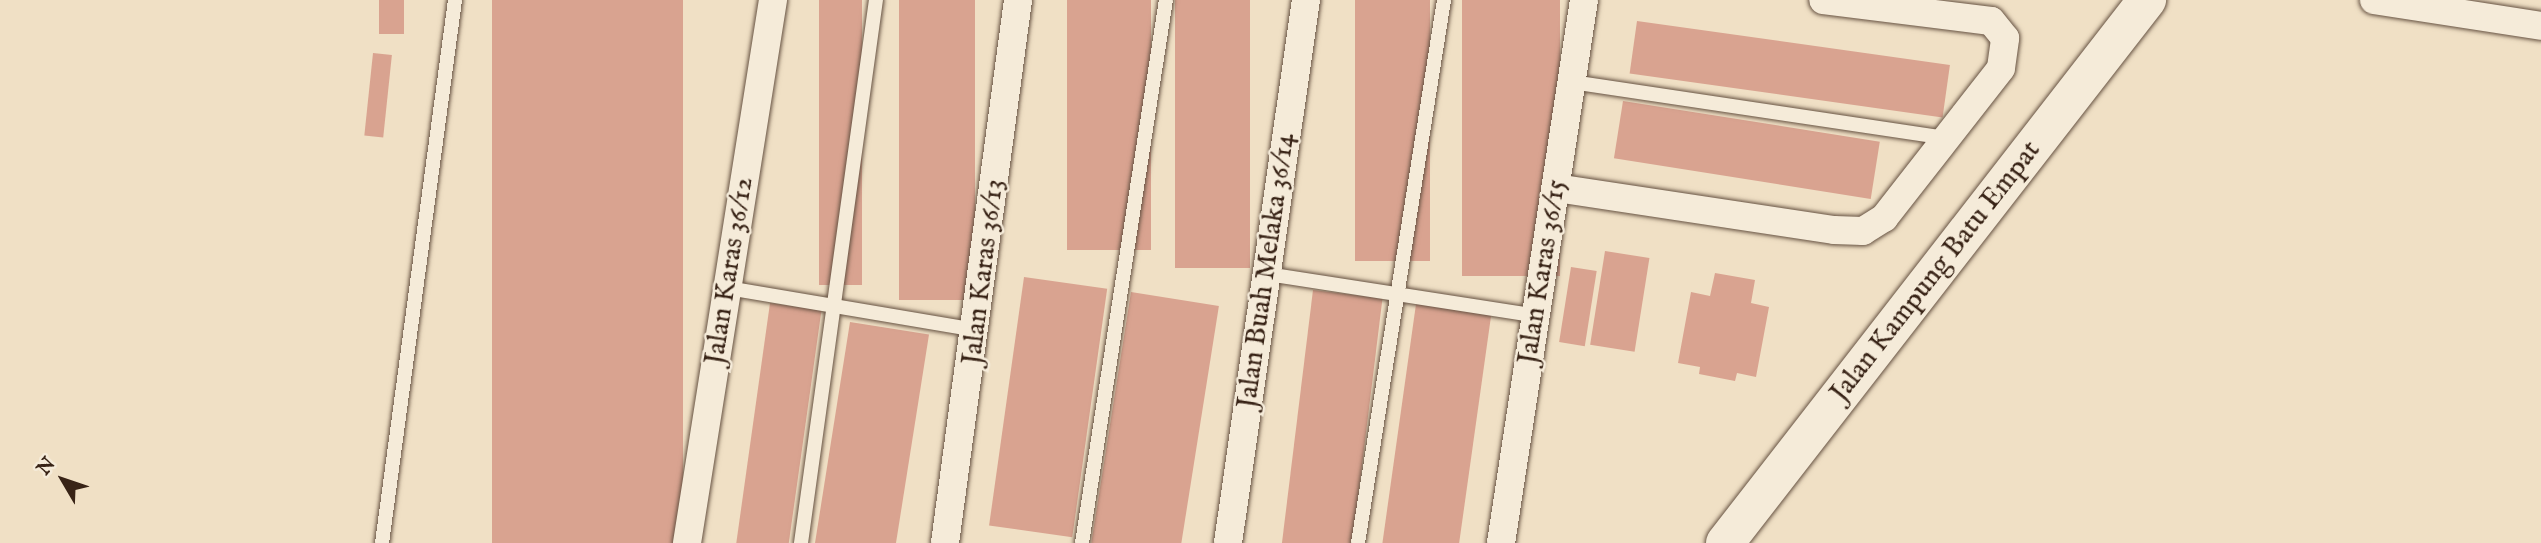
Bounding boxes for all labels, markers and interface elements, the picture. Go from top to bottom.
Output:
street label: Jalan Buah Melaka 36/14 [1231,131,1303,411]
street label: Jalan Kampung Batu Empat [1824,135,2048,409]
street label: Jalan Karas 36/12 [699,175,761,367]
street label: Jalan Karas 36/13 [956,177,1012,367]
street label: Jalan Karas 36/15 [1512,177,1574,367]
north arrow [28,445,98,515]
text: N [32,453,61,481]

